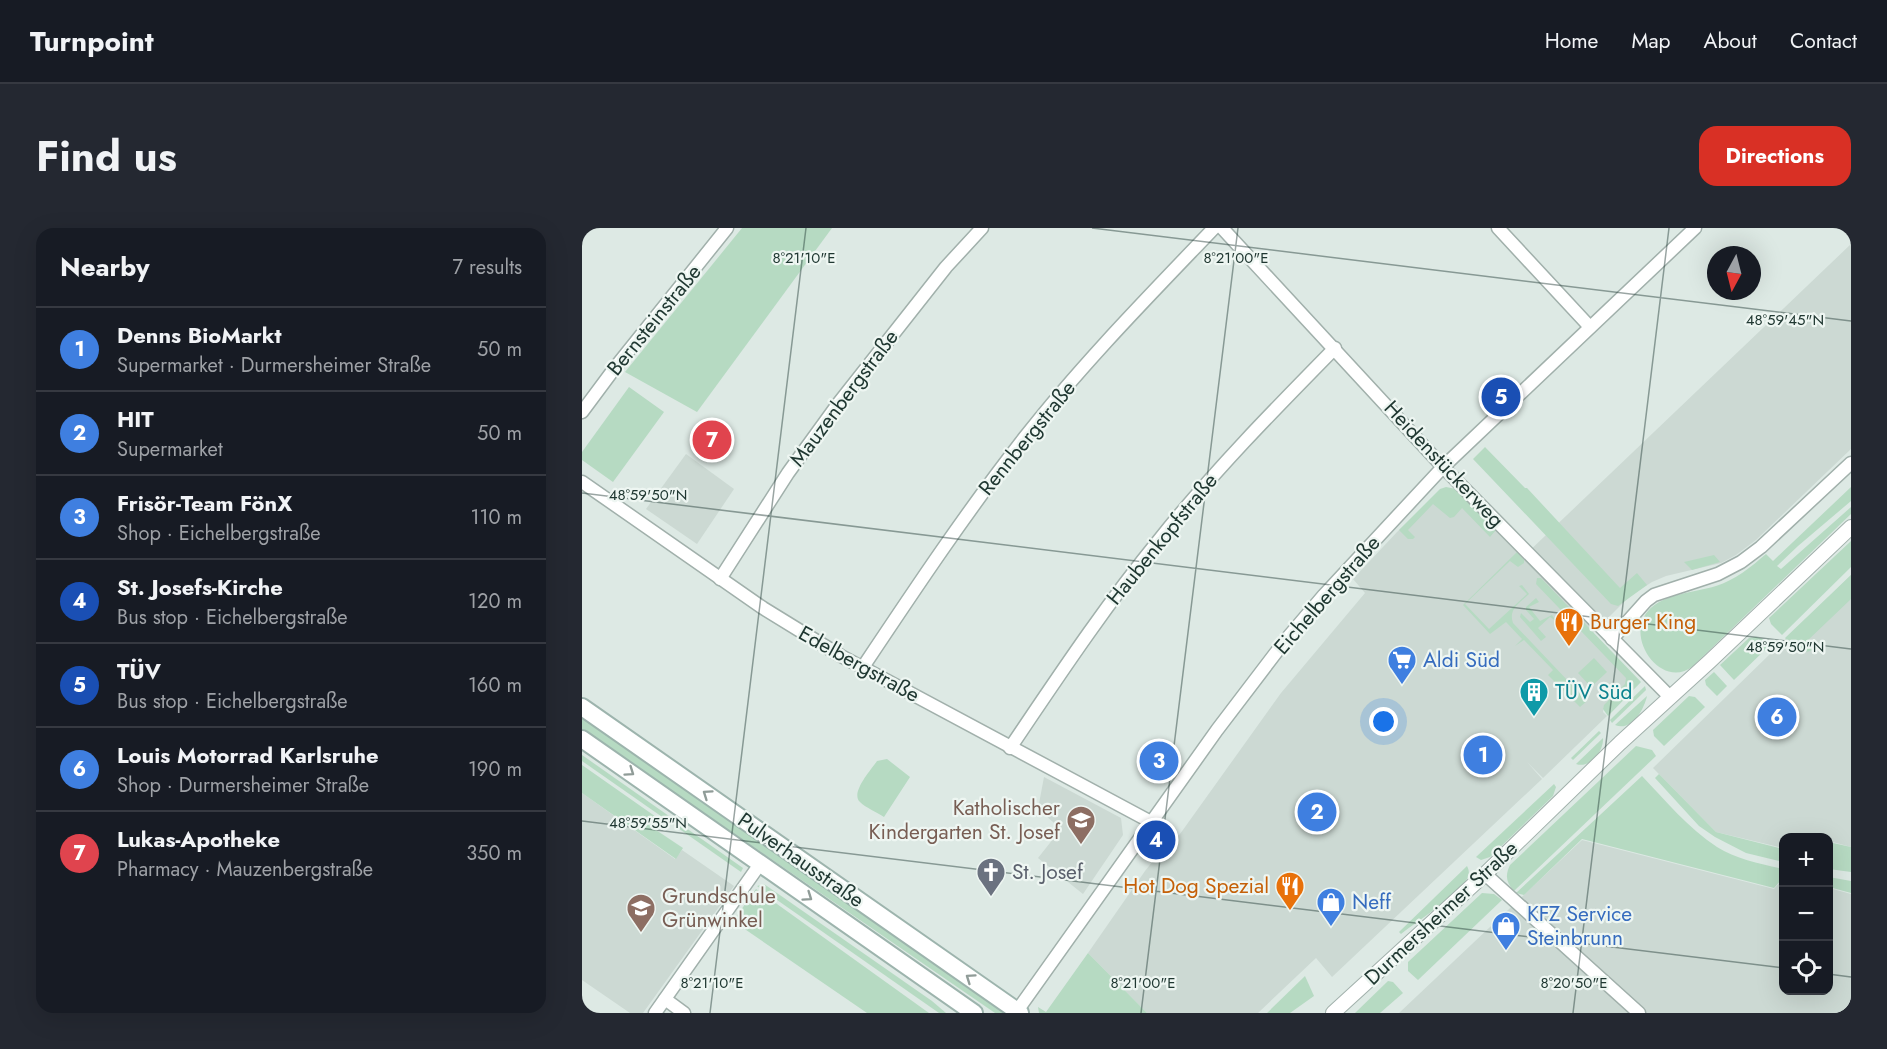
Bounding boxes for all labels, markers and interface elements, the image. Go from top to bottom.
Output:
text: Turnpoint [30,21,154,62]
text: Home [1545,26,1598,56]
text: Map [1631,26,1671,56]
text: About [1704,26,1757,56]
text: Contact [1790,26,1857,56]
text: Find us [36,126,177,187]
button: Directions [1699,126,1851,186]
north arrow [1707,246,1761,300]
text: 8°21'10"E [773,247,835,269]
text: 8°21'00"E [1203,247,1269,269]
text: Nearby [60,248,149,286]
text: 7 results [453,253,522,282]
street label: Bernsteinstraße [600,258,708,382]
text: 48°59'45"N [1746,309,1824,331]
text: Denns BioMarkt [117,319,282,351]
street label: Mauzenbergstraße [783,323,906,473]
text: 1 [74,335,85,364]
text: 50 m [477,335,522,364]
text: Supermarket · Durmersheimer Straße [117,351,431,380]
street label: Rennbergstraße [971,374,1083,502]
pin: 5 [1482,374,1520,420]
street label: Heidenstückerweg [1377,394,1511,534]
text: HIT [117,403,154,435]
pin: 7 [692,418,732,462]
text: 2 [73,419,86,448]
text: 50 m [477,419,522,448]
text: Supermarket [117,435,223,464]
street label: Haubenkopfstraße [1099,467,1225,611]
text: 48°59'50"N [609,484,687,506]
text: Frisör-Team FönX [117,487,292,519]
text: 3 [73,503,86,532]
text: 110 m [470,503,522,532]
text: Shop · Eichelbergstraße [117,519,321,548]
street label: Eichelbergstraße [1267,529,1387,661]
text: St. Josefs-Kirche [117,571,283,603]
text: 4 [73,587,86,616]
text: 120 m [468,587,522,616]
text: Bus stop · Eichelbergstraße [117,603,348,632]
restaurant icon: Burger King [1553,606,1585,648]
place label: Burger King [1590,607,1696,637]
street label: Edelbergstraße [793,618,925,710]
text: 48°59'50"N [1746,636,1824,658]
supermarket icon: Aldi Süd [1386,644,1418,686]
place label: Aldi Süd [1423,645,1500,675]
text: TÜV [117,655,161,687]
text: 5 [73,671,86,700]
text: 160 m [468,671,522,700]
building icon: TÜV Süd [1518,676,1550,718]
place label: TÜV Süd [1555,677,1633,707]
text: Bus stop · Eichelbergstraße [117,687,348,716]
pin: 6 [1758,694,1796,740]
your location [1369,707,1398,736]
pin: 1 [1464,732,1502,778]
pin: 3 [1140,738,1178,784]
text: Louis Motorrad Karlsruhe [117,739,379,771]
text: 6 [73,755,86,784]
text: 190 m [468,755,522,784]
one-way arrow [623,765,634,776]
text: Shop · Durmersheimer Straße [117,771,369,800]
one-way arrow [702,790,713,801]
pin: 2 [1298,790,1336,834]
place label: Katholischer Kindergarten St. Josef [869,793,1061,847]
school or university icon: Katholischer Kindergarten St. Josef [1065,804,1097,846]
street label: Pulverhausstraße [732,805,870,915]
text: 48°59'55"N [609,812,687,834]
pin: 4 [1136,818,1176,862]
text: Lukas-Apotheke [117,823,280,855]
map controls [1779,833,1833,995]
button: + [1779,833,1833,887]
street label: Durmersheimer Straße [1358,834,1524,992]
text: 7 [73,839,86,868]
text: 350 m [466,839,522,868]
text: Pharmacy · Mauzenbergstraße [117,855,373,884]
church icon: St. Josef [975,856,1007,898]
place label: St. Josef [1012,857,1084,887]
restaurant icon: Hot Dog Spezial [1274,870,1306,912]
place label: Hot Dog Spezial [1123,871,1269,901]
place label: Grundschule Grünwinkel [662,881,776,935]
shop icon: Neff [1315,886,1347,928]
place label: Neff [1352,887,1392,917]
button: − [1779,887,1833,941]
one-way arrow [802,890,813,901]
school or university icon: Grundschule Grünwinkel [625,892,657,934]
place label: KFZ Service Steinbrunn [1527,899,1632,953]
shop icon: KFZ Service Steinbrunn [1490,910,1522,952]
button: locate [1779,941,1833,995]
text: 8°21'10"E [681,972,743,994]
text: 8°21'00"E [1110,972,1176,994]
text: 8°20'50"E [1541,972,1607,994]
one-way arrow [965,974,976,985]

